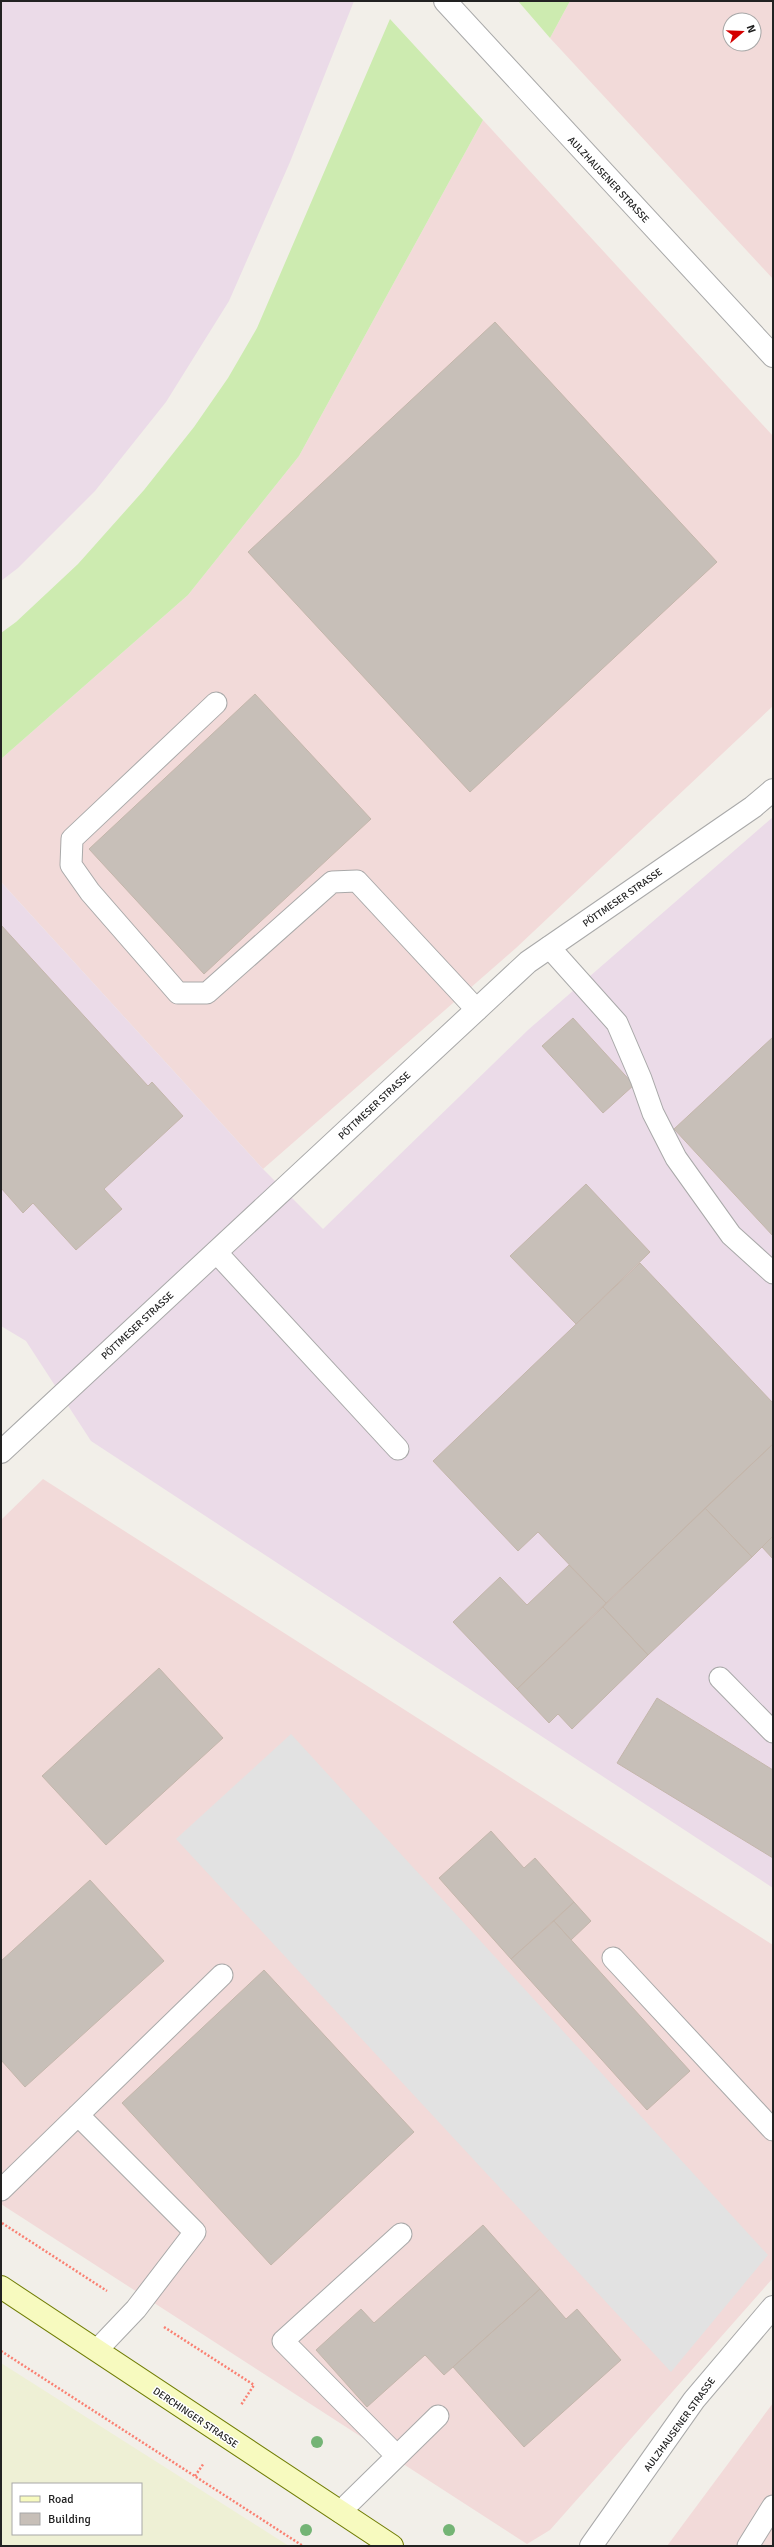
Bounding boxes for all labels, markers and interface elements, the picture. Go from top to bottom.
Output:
north arrow [722,12,762,52]
text: N [744,23,758,35]
street label: AULZHAUSENER STRASSE [565,134,652,226]
street label: PÖTTMESER STRASSE [581,866,665,930]
street label: PÖTTMESER STRASSE [336,1069,413,1142]
street label: PÖTTMESER STRASSE [99,1289,176,1362]
street label: AULZHAUSENER STRASSE [642,2375,718,2474]
street label: DERCHINGER STRASSE [151,2385,240,2451]
legend [12,2483,142,2535]
text: Road [48,2492,74,2507]
text: Building [48,2512,91,2527]

